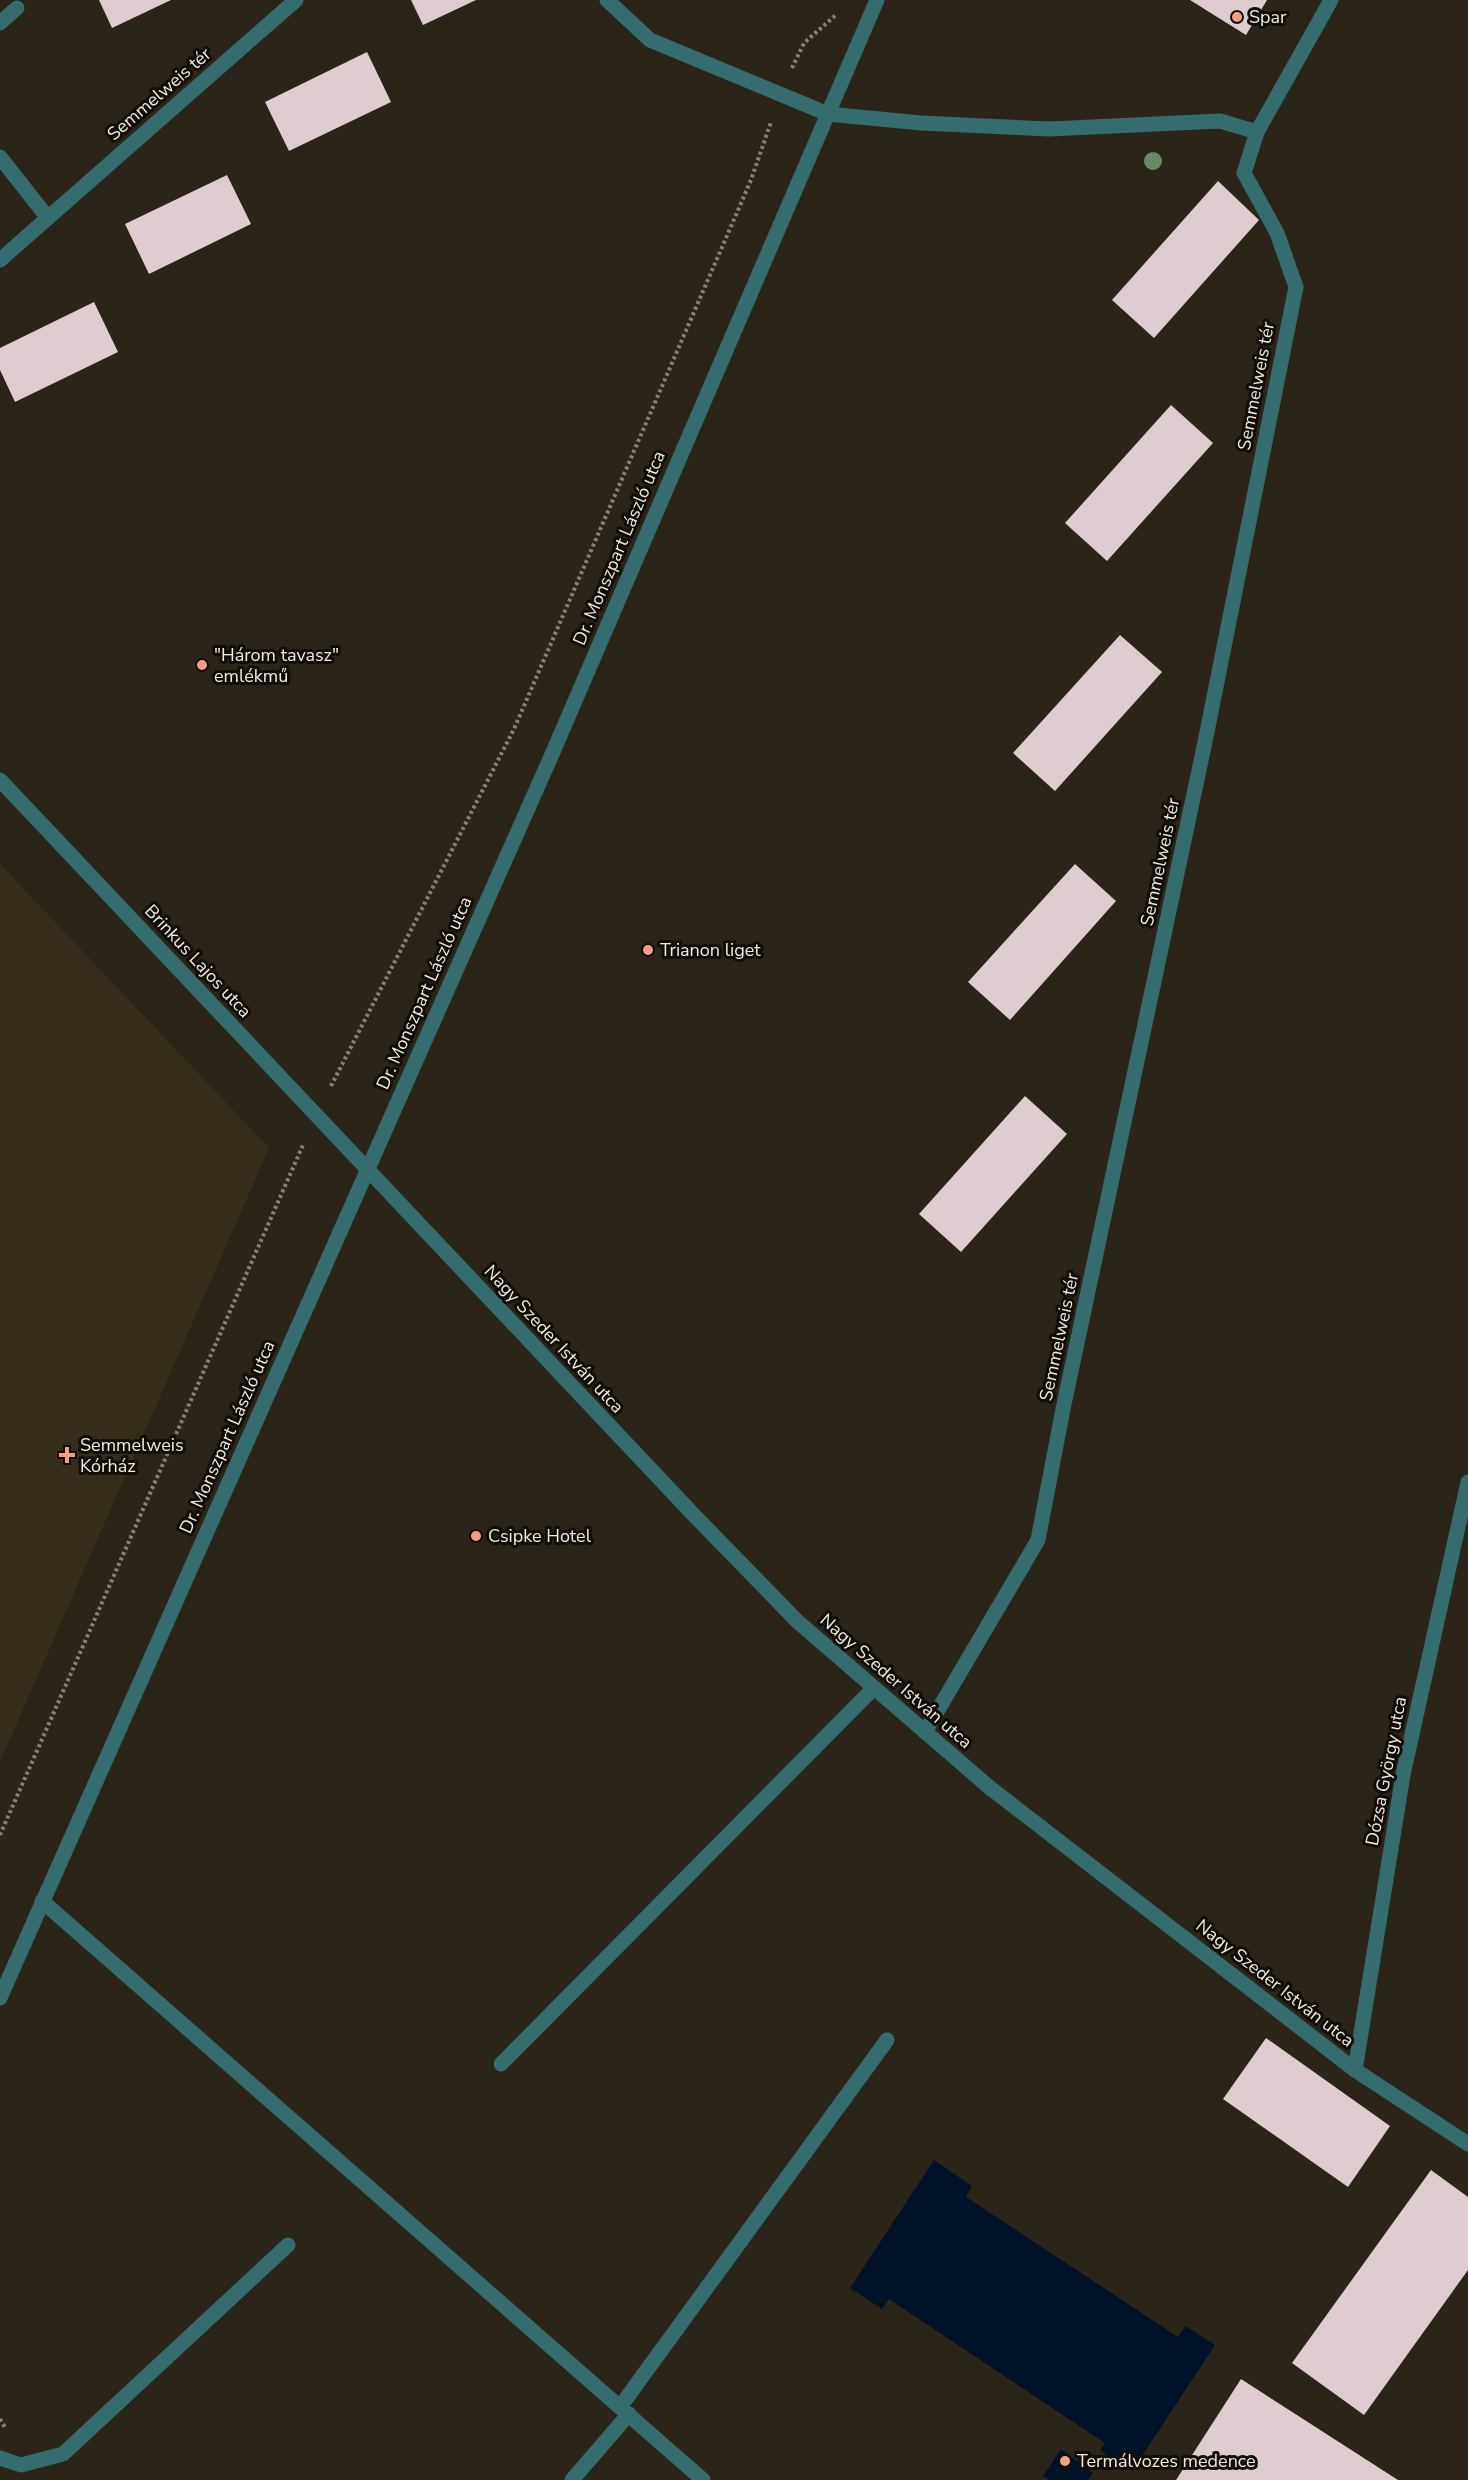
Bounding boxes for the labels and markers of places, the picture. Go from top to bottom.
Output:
place label: Spar [1249,5,1287,29]
marker: Spar [1230,10,1244,24]
place label: "Három tavasz" emlékmű [214,643,339,688]
marker: "Három tavasz" emlékmű [195,658,209,672]
place label: Trianon liget [660,938,761,962]
marker: Trianon liget [641,943,655,957]
place label: Semmelweis Kórház [80,1433,184,1478]
marker: Semmelweis Kórház [58,1446,76,1464]
place label: Csipke Hotel [488,1524,592,1548]
marker: Csipke Hotel [469,1529,483,1543]
place label: Termálvozes medence [1077,2449,1256,2473]
marker: Termálvozes medence [1058,2454,1072,2468]

